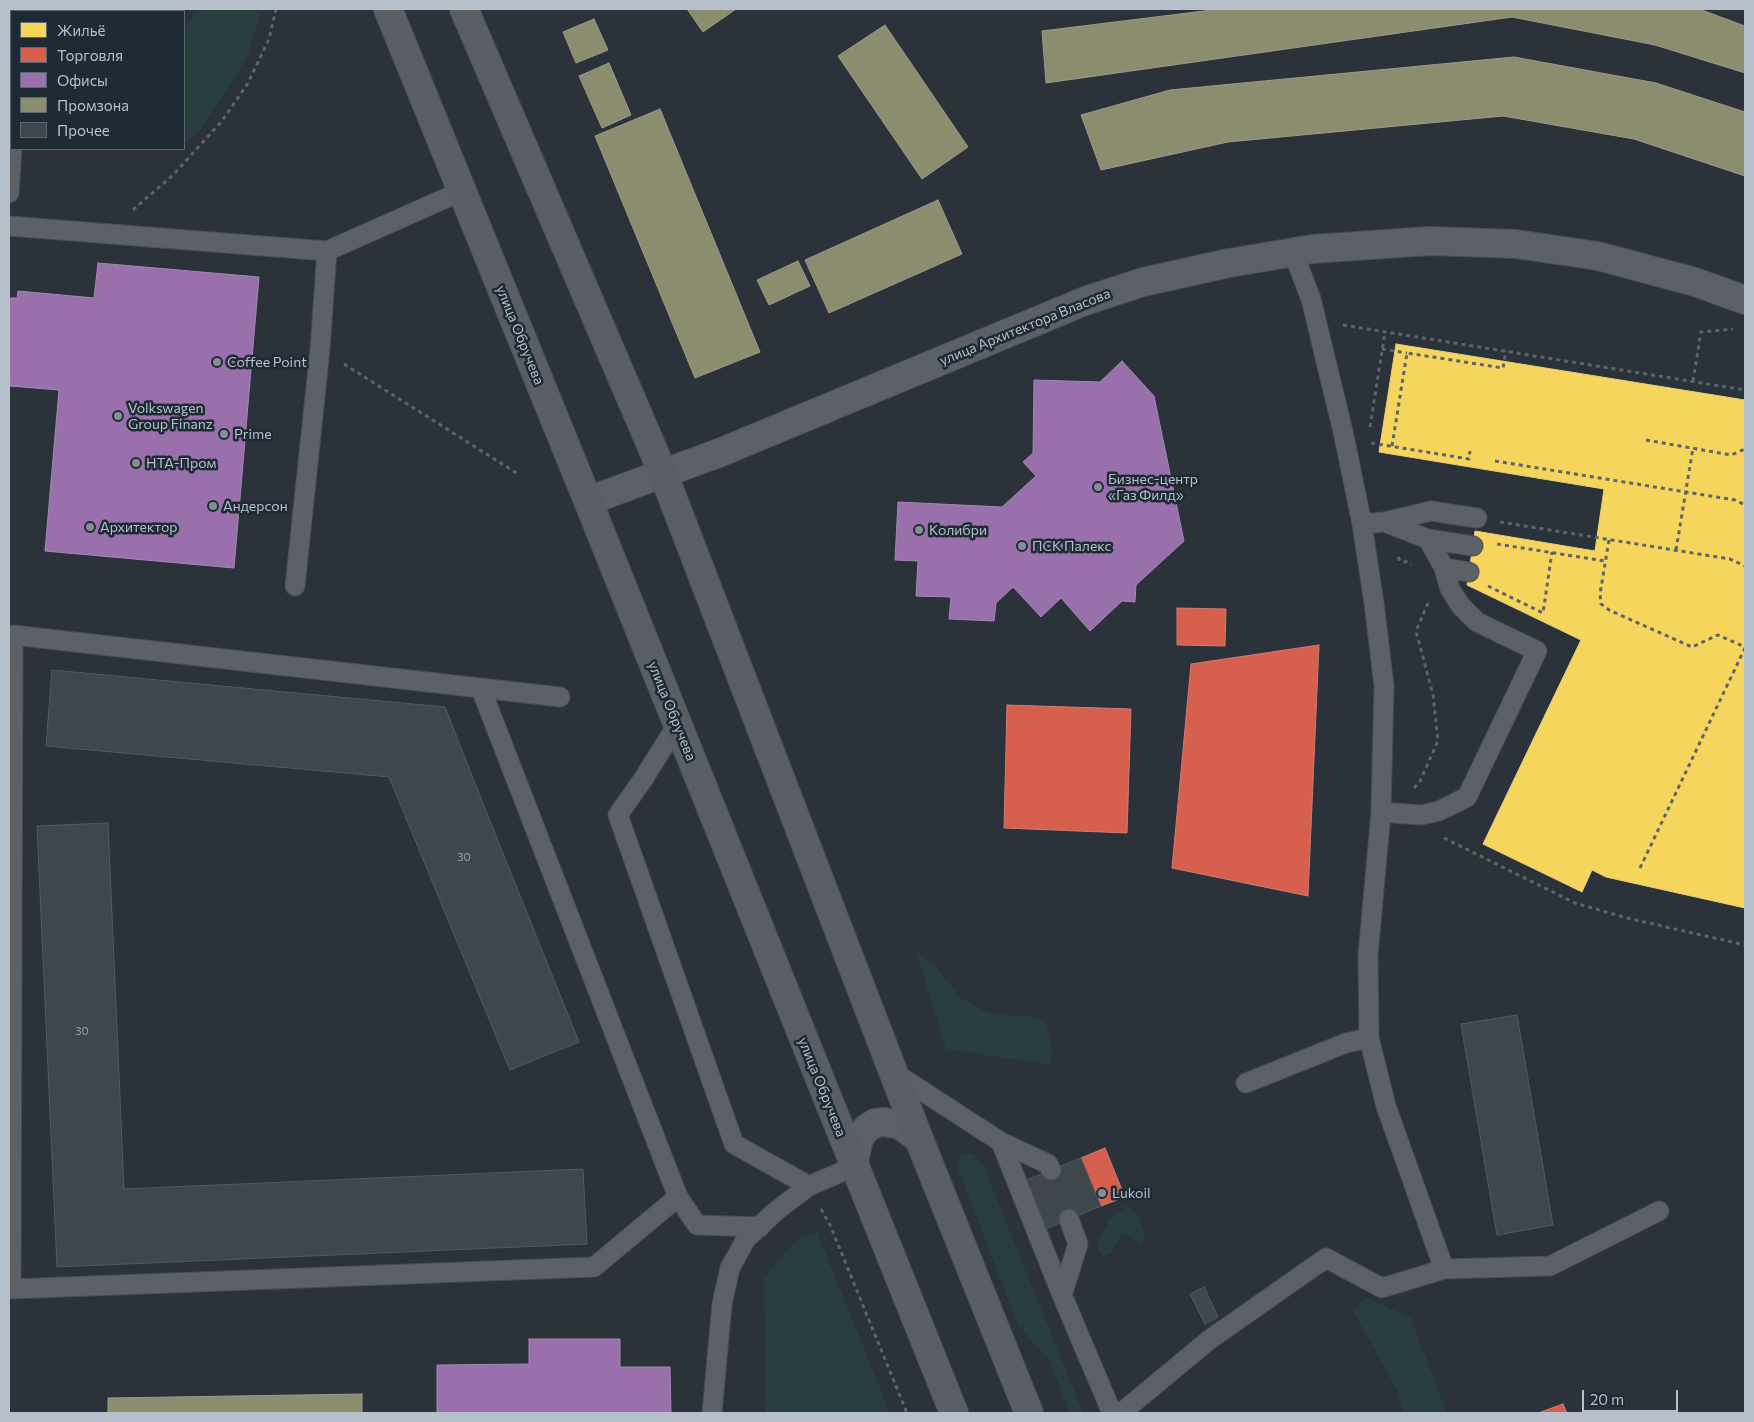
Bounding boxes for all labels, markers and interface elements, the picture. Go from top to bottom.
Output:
legend [10,10,185,150]
text: Жильё [57,21,105,39]
text: Торговля [57,46,123,64]
text: Офисы [57,71,108,89]
text: Промзона [57,96,129,114]
text: Прочее [57,121,110,139]
street label: улица Обручева [492,283,548,387]
street label: улица Архитектора Власова [937,285,1113,369]
place label: Coffee Point [227,354,307,370]
marker: Coffee Point [211,356,223,368]
place label: Volkswagen Group Finanz [128,400,213,432]
marker: Volkswagen Group Finanz [112,410,124,422]
place label: Prime [234,426,272,442]
marker: Prime [218,428,230,440]
place label: НТА-Пром [146,455,216,471]
marker: НТА-Пром [130,457,142,469]
place label: Бизнес-центр «Газ Филд» [1108,471,1198,504]
marker: Бизнес-центр «Газ Филд» [1092,481,1104,493]
place label: Андерсон [223,498,288,514]
marker: Андерсон [207,500,219,512]
place label: Архитектор [100,519,177,535]
marker: Архитектор [84,521,96,533]
place label: Колибри [929,522,987,538]
marker: Колибри [913,524,925,536]
place label: ПСК Палекс [1032,538,1111,554]
marker: ПСК Палекс [1016,540,1028,552]
street label: улица Обручева [644,659,700,763]
house number: 30 [457,850,471,864]
house number: 30 [75,1024,89,1038]
street label: улица Обручева [794,1035,850,1139]
place label: Lukoil [1112,1185,1151,1201]
marker: Lukoil [1096,1187,1108,1199]
scale bar [1584,1380,1680,1412]
text: 20 m [1590,1390,1624,1408]

